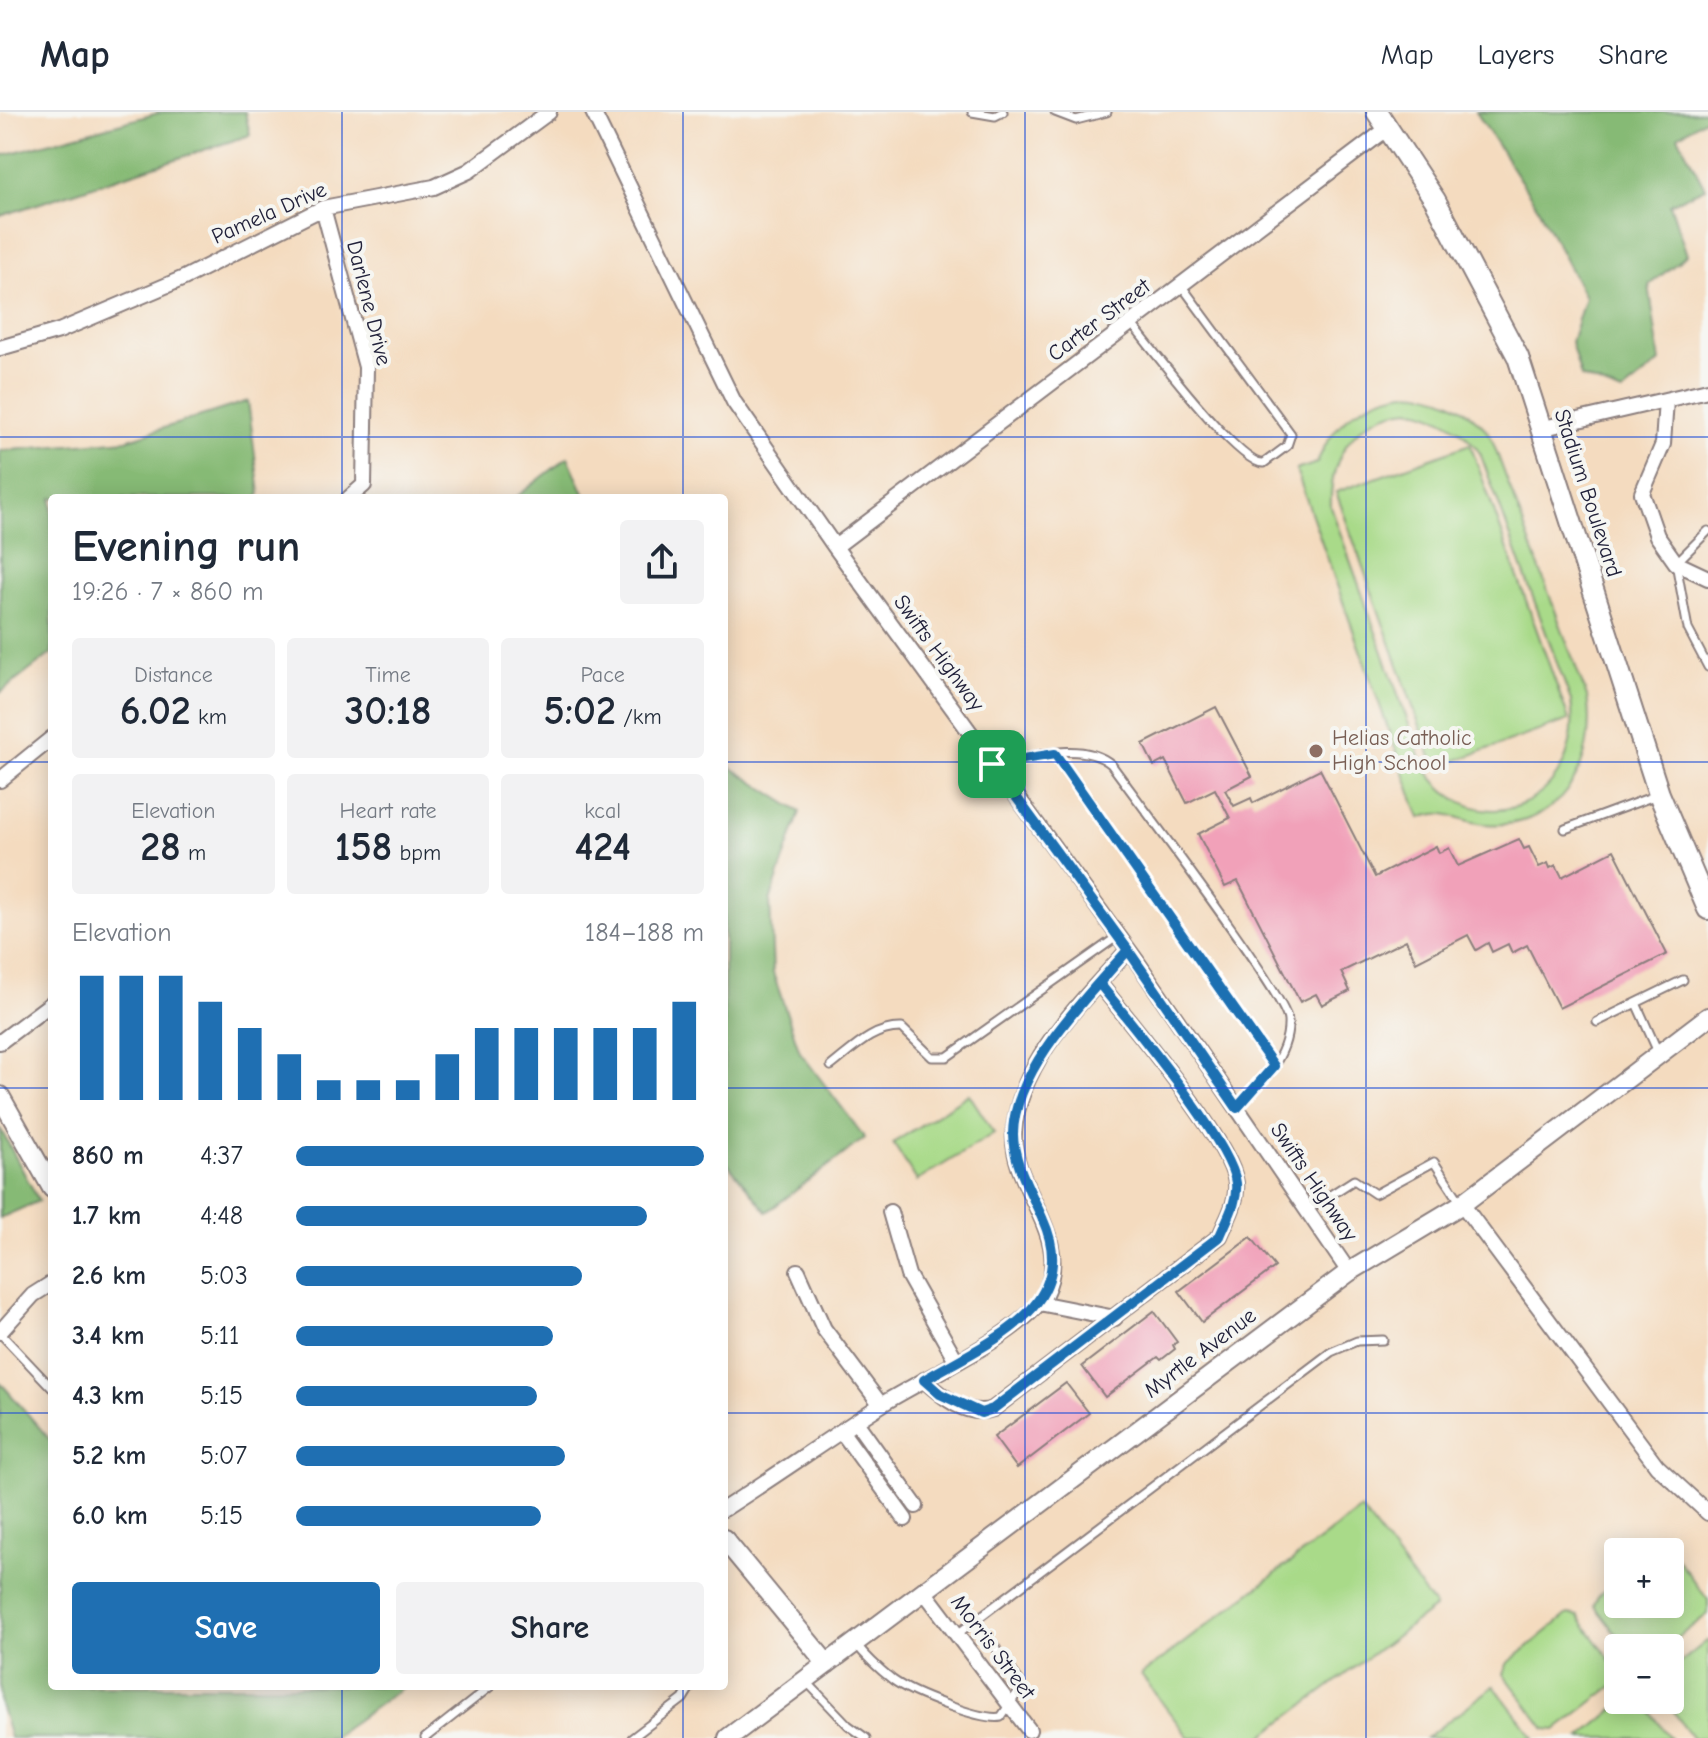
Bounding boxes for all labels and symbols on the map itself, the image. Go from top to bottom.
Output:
street label: Pamela Drive [208,176,330,250]
street label: Darlene Drive [341,238,397,368]
street label: Carter Street [1043,273,1156,367]
street label: Stadium Boulevard [1549,406,1627,580]
street label: Swifts Highway [888,590,990,716]
place label: Helias Catholic High School [1332,725,1472,776]
pin [958,730,1026,798]
marker: Helias Catholic High School [1307,742,1325,760]
street label: Swifts Highway [1265,1118,1363,1246]
street label: Myrtle Avenue [1139,1302,1261,1404]
street label: Morris Street [945,1590,1041,1705]

